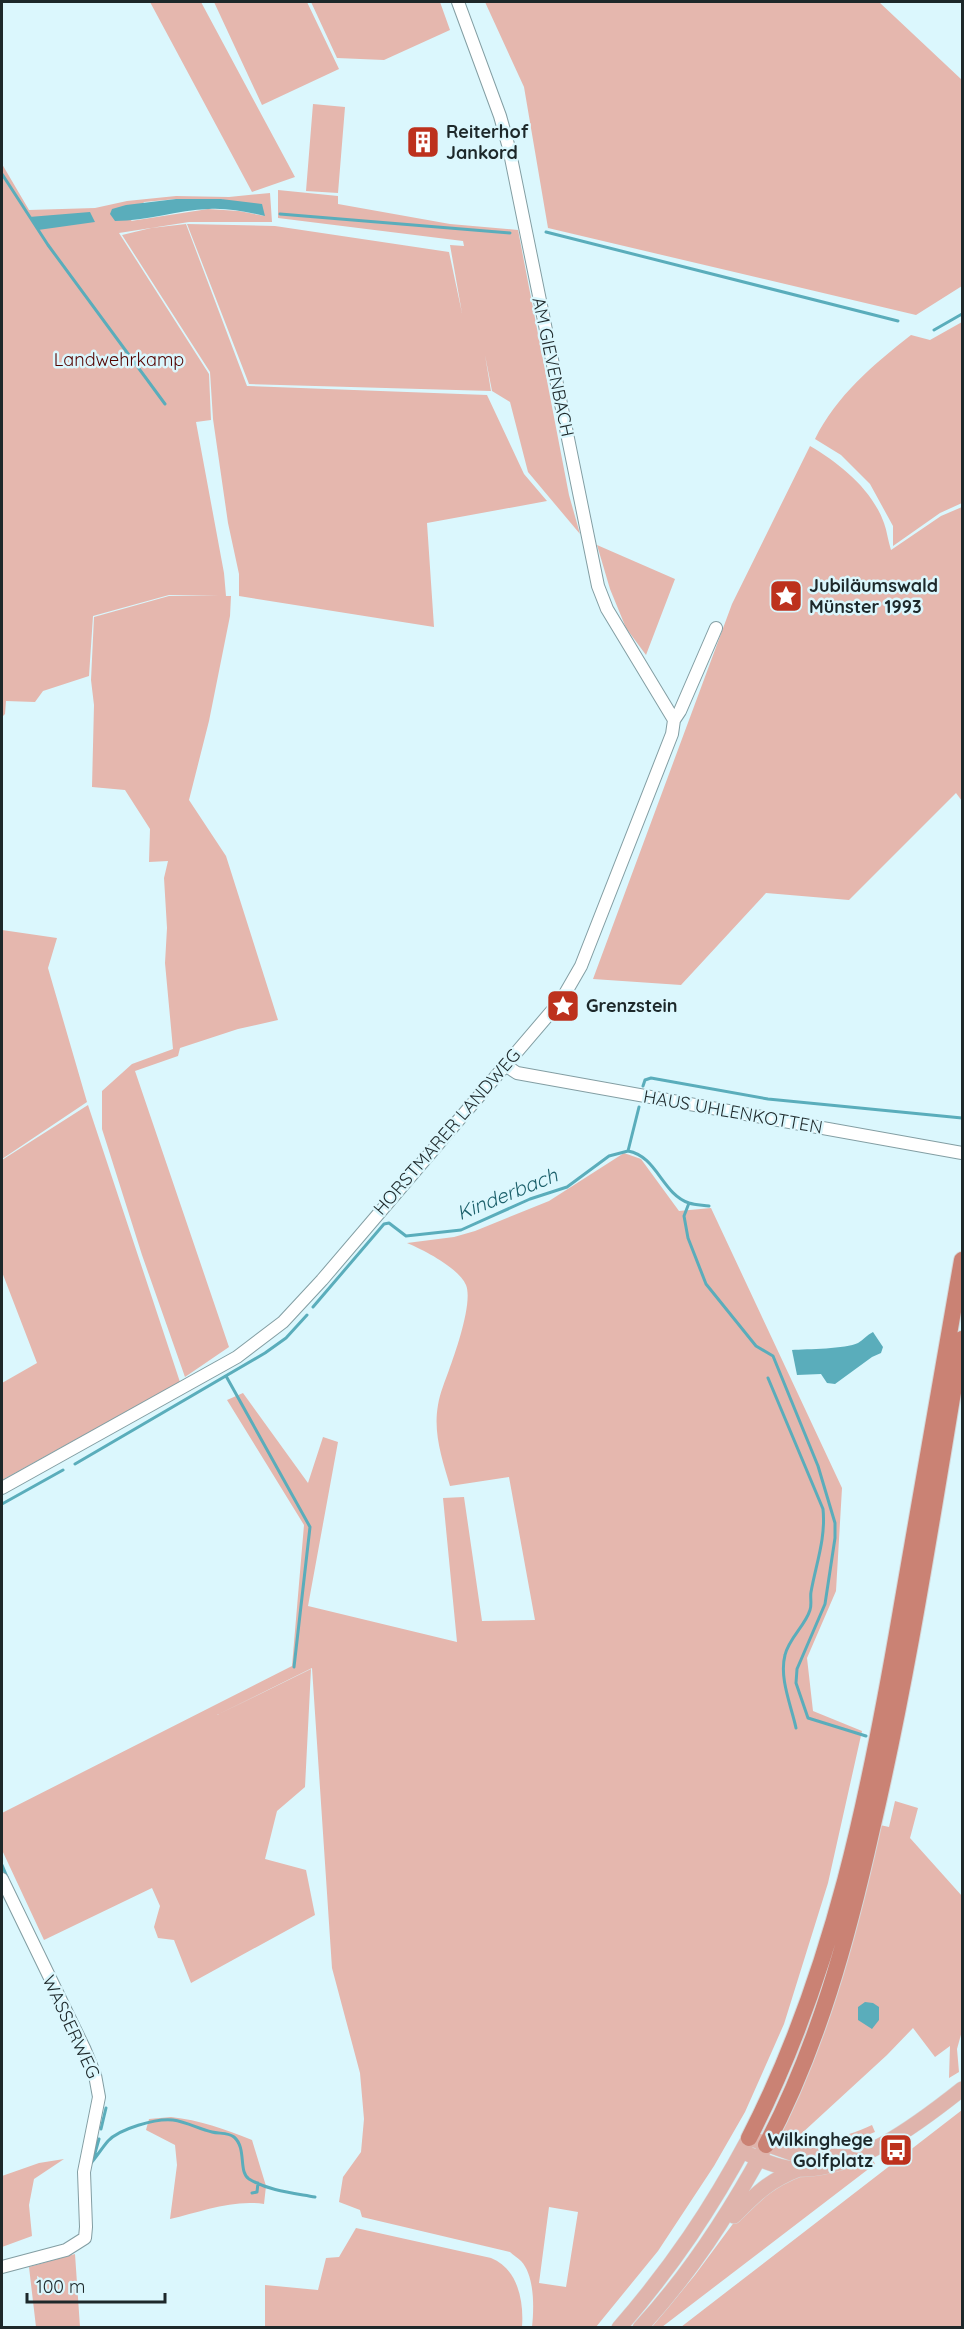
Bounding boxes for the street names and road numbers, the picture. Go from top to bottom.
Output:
street label: AM GIEVENBACH [527,295,579,439]
street label: HORSTMARER LANDWEG [368,1044,525,1220]
street label: HAUS UHLENKOTTEN [642,1084,824,1139]
street label: WASSERWEG [38,1972,105,2082]

